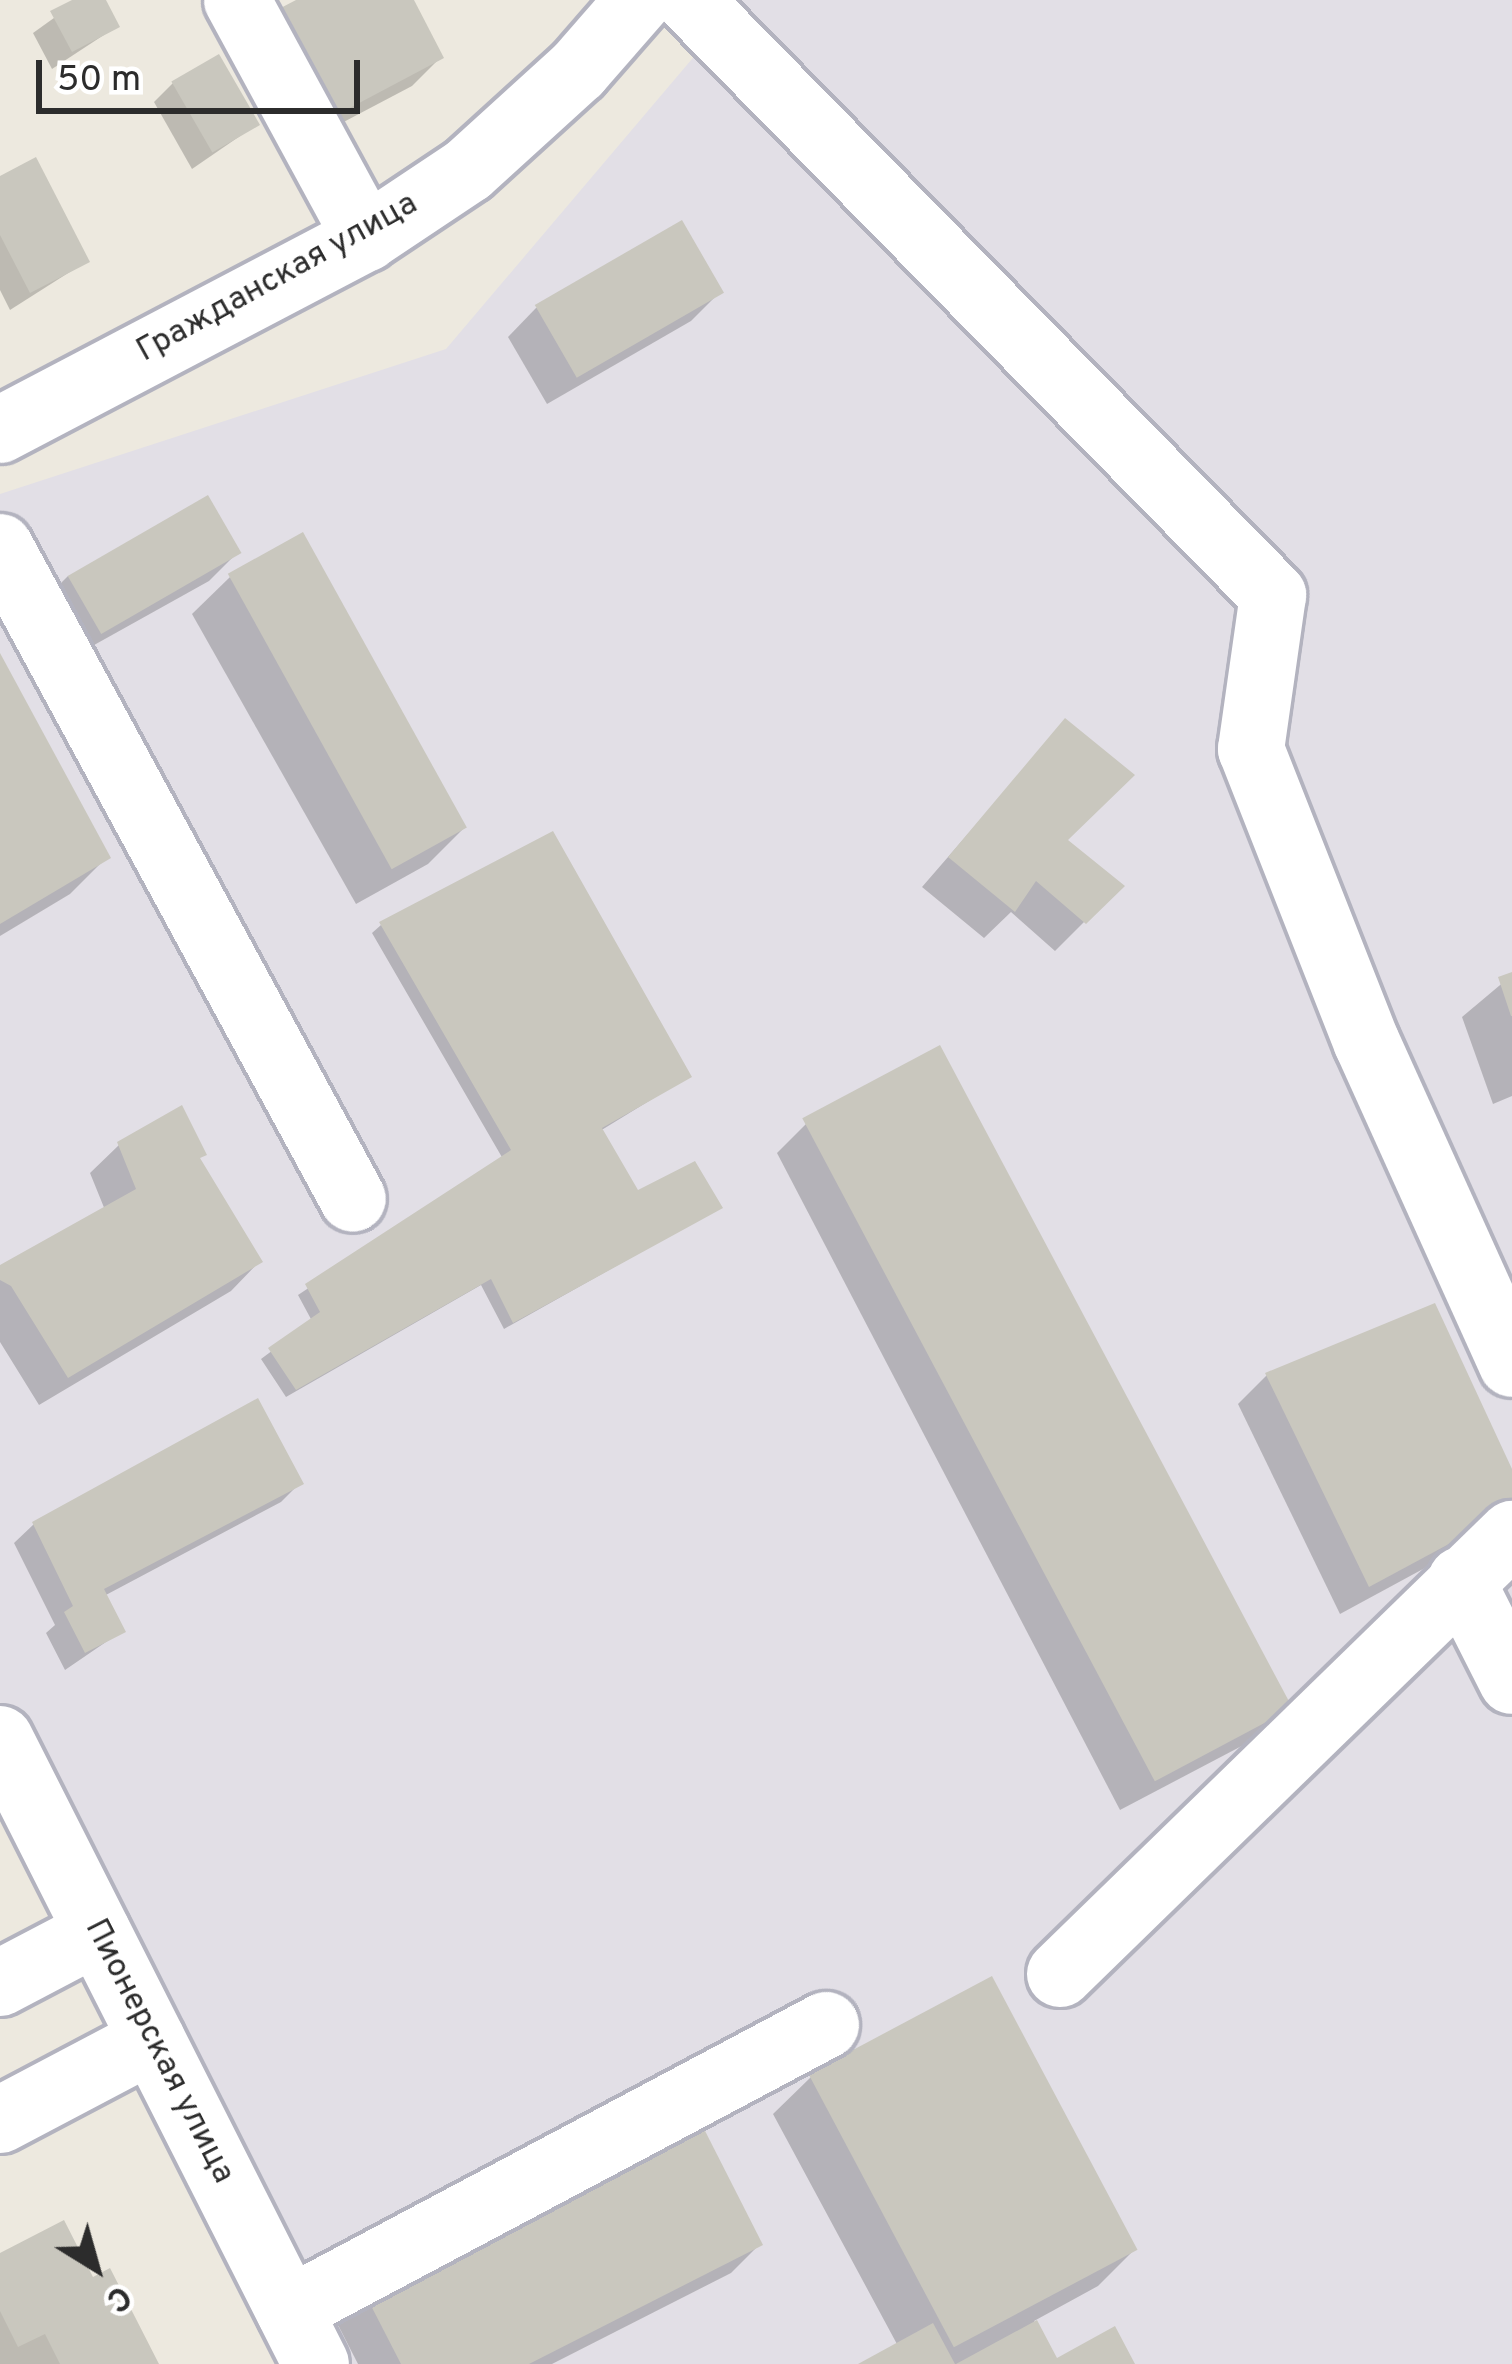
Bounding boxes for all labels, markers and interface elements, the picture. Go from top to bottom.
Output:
scale bar [42,36,366,110]
text: 50 m [57,58,141,104]
street label: Гражданская улица [131,185,425,373]
street label: Пионерская улица [74,1913,242,2191]
north arrow [36,2208,156,2328]
text: С [97,2274,139,2320]

